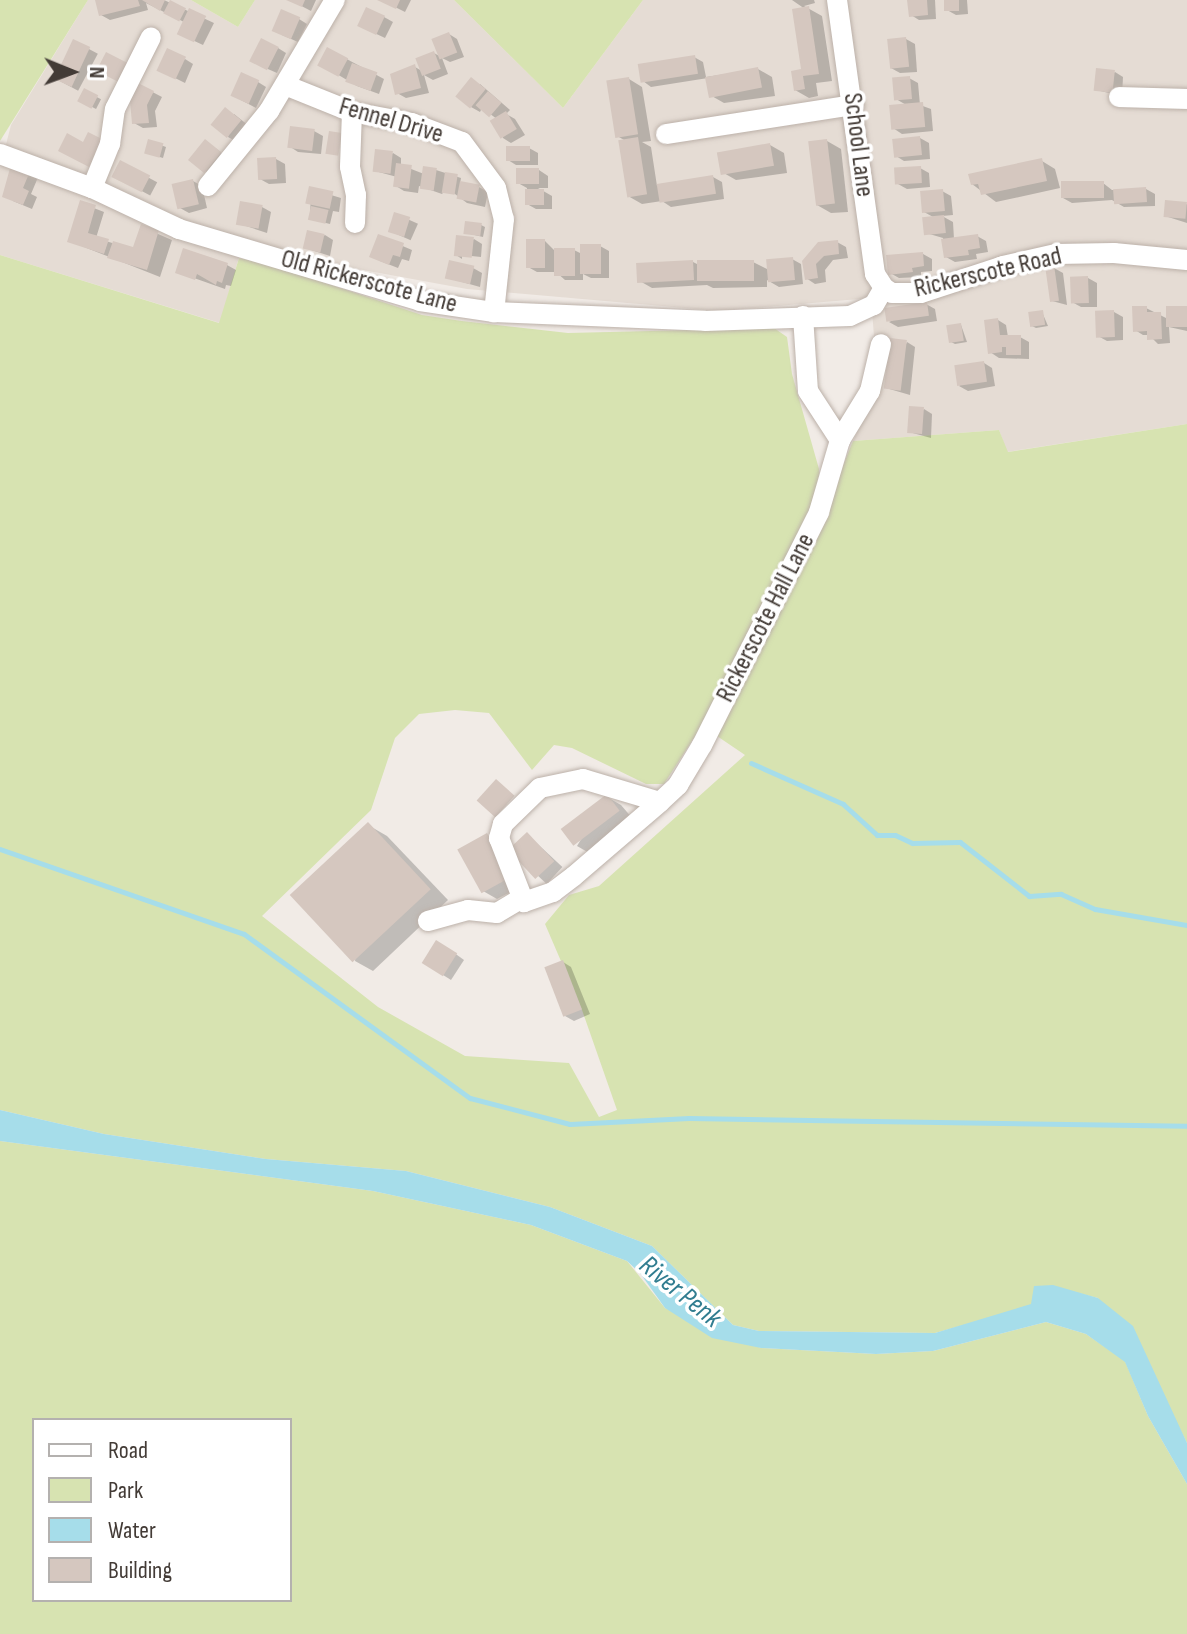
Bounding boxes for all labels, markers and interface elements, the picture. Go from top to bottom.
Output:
north arrow [32,32,112,112]
text: N [83,66,110,79]
street label: Fennel Drive [335,91,447,151]
street label: School Lane [836,91,880,199]
street label: Rickerscote Road [911,241,1065,305]
street label: Old Rickerscote Lane [278,244,460,320]
street label: Rickerscote Hall Lane [710,528,822,708]
water label: River Penk [632,1249,728,1335]
legend [32,1418,292,1602]
text: Road [108,1436,148,1465]
text: Park [108,1476,143,1505]
text: Water [108,1516,156,1545]
text: Building [108,1556,172,1585]

